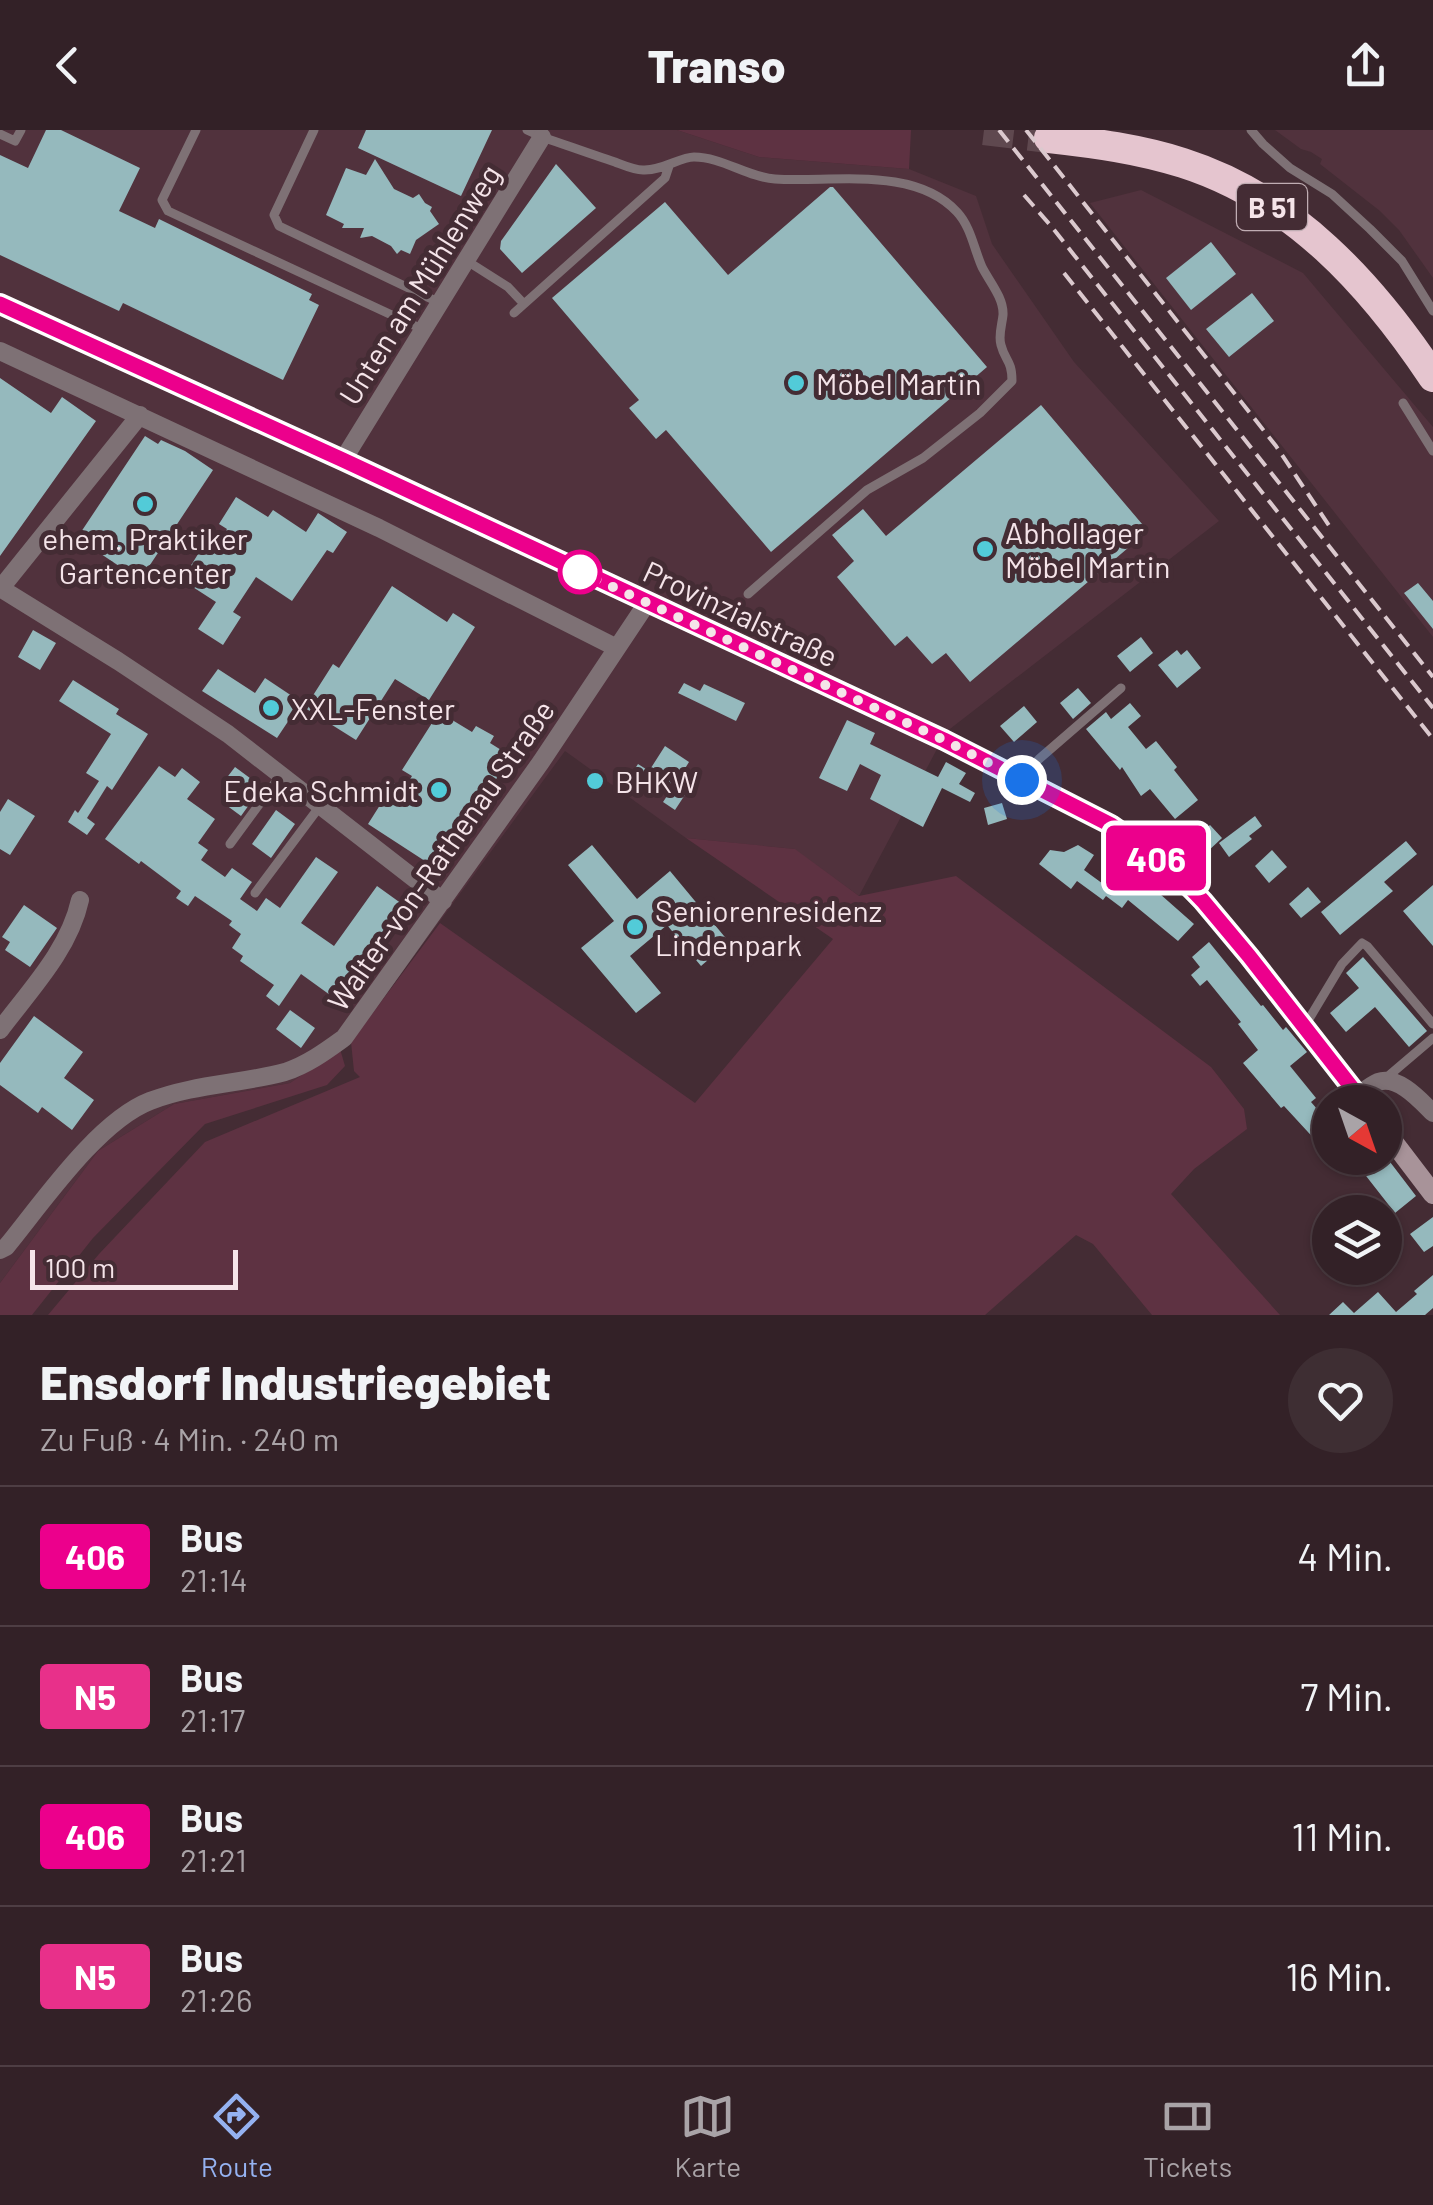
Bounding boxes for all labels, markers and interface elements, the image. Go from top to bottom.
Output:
icon: back [40,38,95,93]
text: Transo [647,38,786,92]
icon: share [1338,38,1393,93]
street label: Unten am Mühlenweg [331,157,507,411]
road number: B 51 [1237,184,1307,230]
place label: Möbel Martin [816,365,981,401]
marker: Möbel Martin [785,372,807,394]
marker: ehem. Praktiker Gartencenter [134,493,156,515]
place label: Abhollager Möbel Martin [1005,514,1170,584]
place label: ehem. Praktiker Gartencenter [42,520,248,590]
marker: Abhollager Möbel Martin [974,538,996,560]
unlabelled marker [559,551,601,593]
street label: Provinzialstraße [638,552,844,674]
place label: XXL-Fenster [291,690,455,726]
street label: Walter-von-Rathenau Straße [319,693,561,1017]
marker: XXL-Fenster [260,697,282,719]
your location [997,755,1047,805]
place label: BHKW [615,763,698,799]
marker: BHKW [584,770,606,792]
place label: Edeka Schmidt [223,772,419,808]
marker: Edeka Schmidt [428,779,450,801]
line badge: 406 [1098,826,1214,890]
text: 406 [1126,837,1186,879]
place label: Seniorenresidenz Lindenpark [655,892,882,962]
marker: Seniorenresidenz Lindenpark [624,916,646,938]
north arrow [1312,1085,1402,1175]
map controls [1312,1085,1402,1285]
button: layers [1312,1195,1402,1285]
scale bar [30,1245,238,1290]
text: 100 m [45,1250,115,1284]
button: heart [1288,1348,1393,1453]
text: Ensdorf Industriegebiet [40,1352,551,1410]
text: Zu Fuß · 4 Min. · 240 m [40,1419,339,1457]
text: Bus [180,1514,243,1560]
text: 4 Min. [1297,1533,1393,1579]
text: 406 [65,1535,125,1577]
text: 21:14 [180,1560,248,1598]
text: Bus [180,1654,243,1700]
text: 7 Min. [1300,1673,1393,1719]
text: N5 [74,1675,116,1717]
text: 21:17 [180,1700,245,1738]
text: Bus [180,1794,243,1840]
text: 11 Min. [1292,1813,1393,1859]
text: 406 [65,1815,125,1857]
text: 21:21 [180,1840,247,1878]
text: Bus [180,1934,243,1980]
text: 16 Min. [1285,1953,1393,1999]
text: N5 [74,1955,116,1997]
text: 21:26 [180,1980,252,2018]
tab: Route [201,2089,273,2183]
tab: Karte [675,2089,741,2183]
tab: Tickets [1143,2089,1232,2183]

